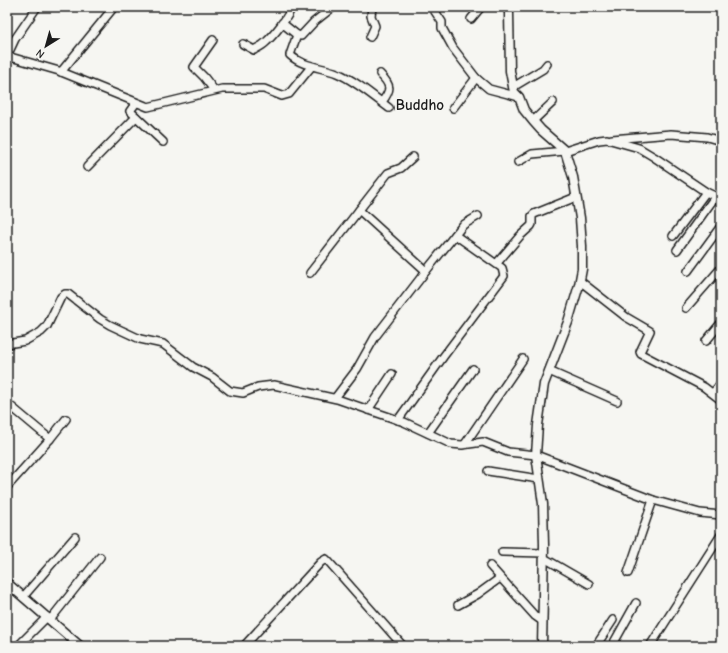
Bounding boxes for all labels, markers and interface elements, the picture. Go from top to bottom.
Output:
north arrow [26,26,66,66]
text: N [34,46,47,61]
district label: Buddho [396,96,444,114]

